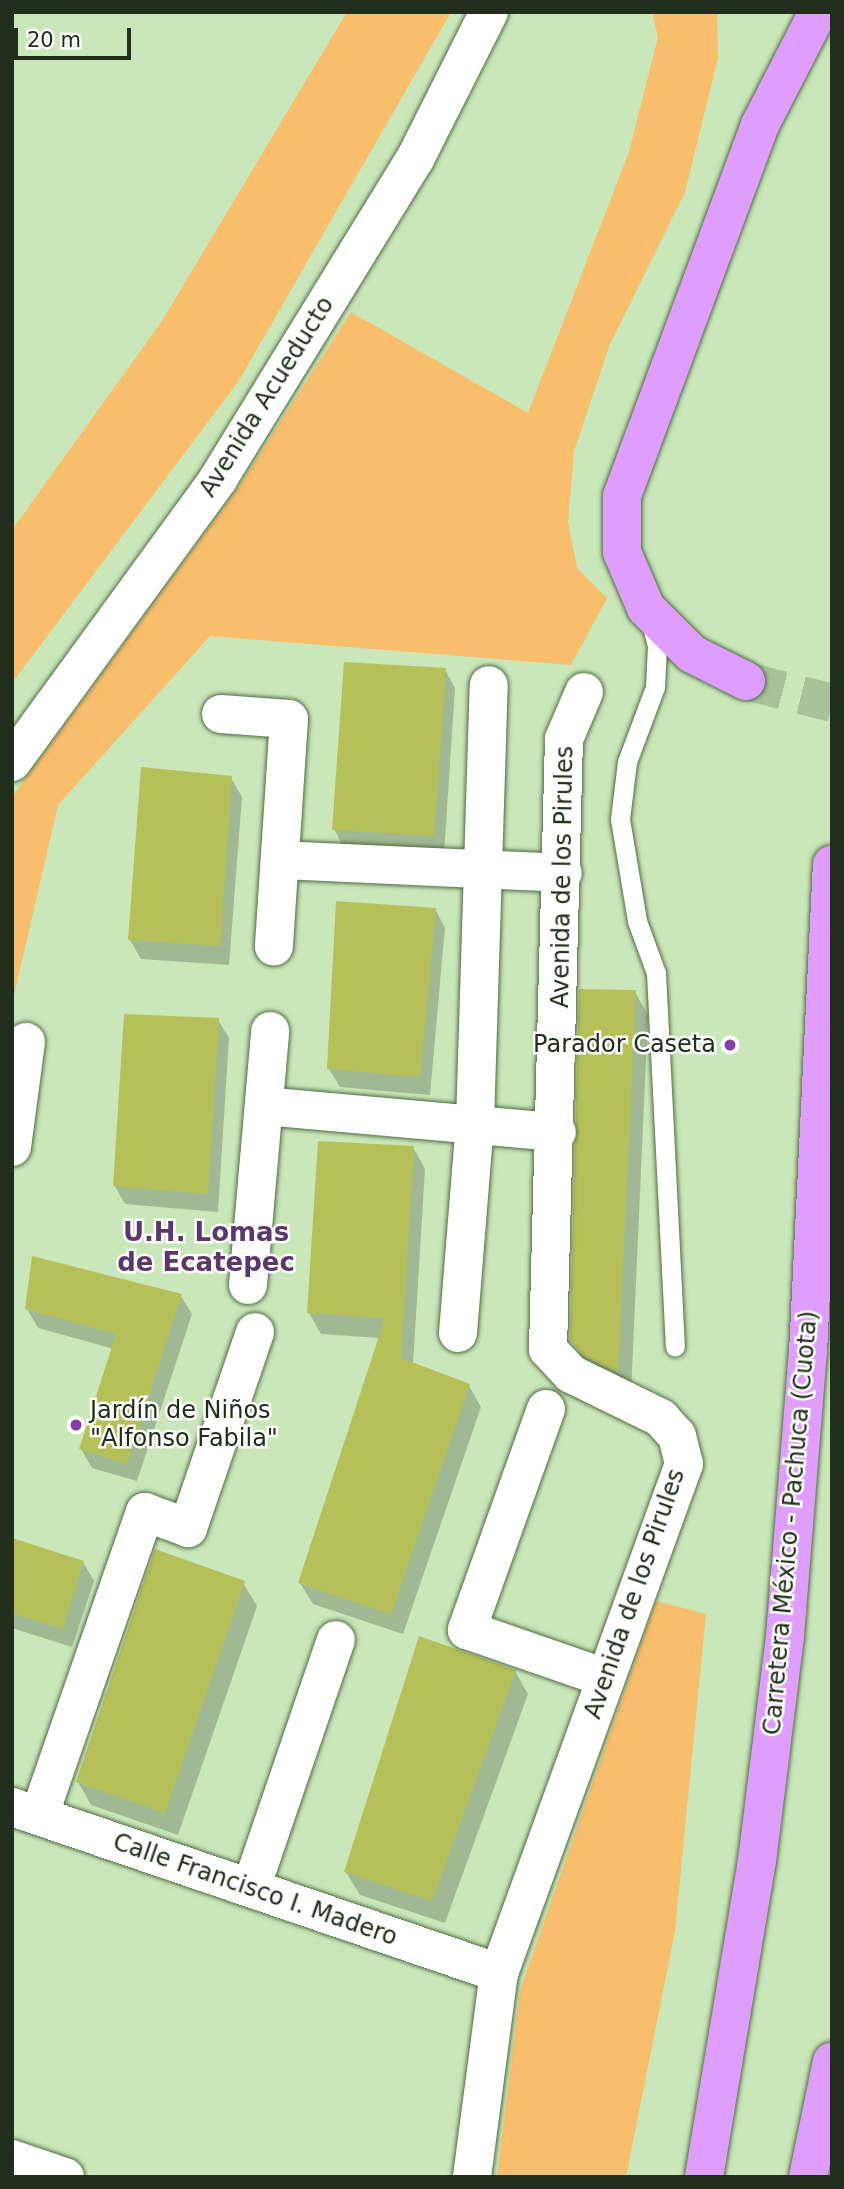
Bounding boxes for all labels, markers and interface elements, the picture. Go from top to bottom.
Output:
scale bar [18,14,135,58]
text: 20 m [27,28,81,52]
street label: Avenida Acueducto [194,292,340,502]
street label: Avenida de los Pirules [546,746,580,1008]
place label: Parador Caseta [533,1031,716,1059]
marker: Parador Caseta [722,1037,738,1053]
district label: U.H. Lomas de Ecatepec [117,1217,295,1278]
street label: Carretera México - Pachuca (Cuota) [758,1310,824,1736]
place label: Jardín de Niños "Alfonso Fabila" [90,1397,278,1453]
marker: Jardín de Niños "Alfonso Fabila" [68,1417,84,1433]
street label: Avenida de los Pirules [579,1465,691,1723]
street label: Calle Francisco I. Madero [109,1828,401,1952]

